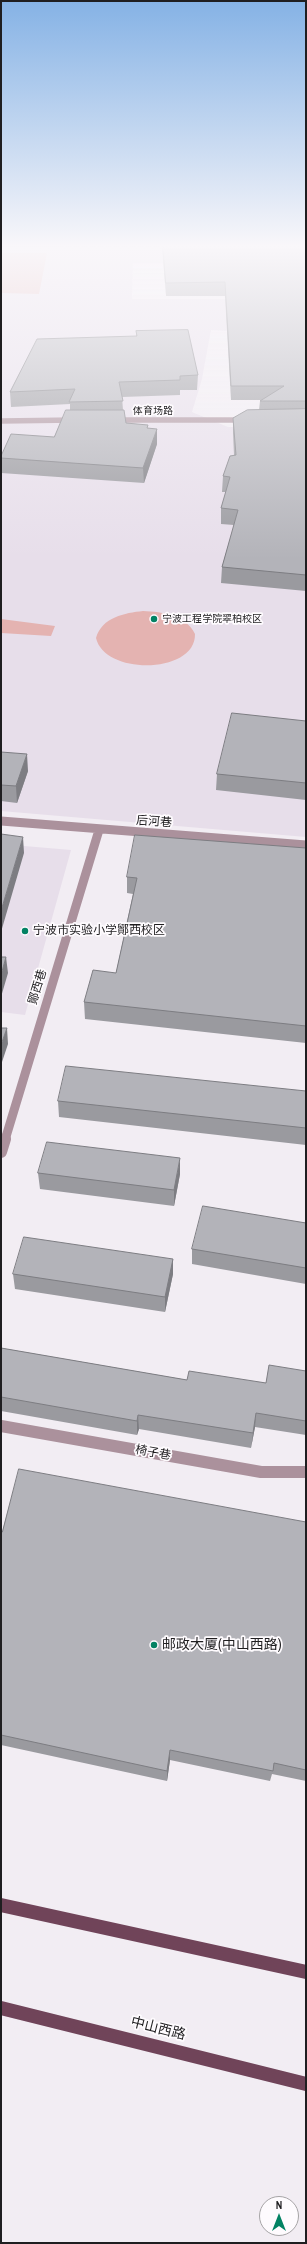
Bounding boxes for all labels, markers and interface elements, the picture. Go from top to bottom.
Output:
street label: 体育场路 [133,405,173,417]
place label: 宁波工程学院翠柏校区 [162,613,262,625]
marker: 宁波工程学院翠柏校区 [149,614,159,624]
street label: 后河巷 [136,814,172,830]
place label: 宁波市实验小学鄮西校区 [33,924,165,938]
marker: 宁波市实验小学鄮西校区 [20,926,30,936]
street label: 鄮西巷 [26,968,50,1006]
street label: 椅子巷 [134,1443,172,1463]
place label: 邮政大厦(中山西路) [162,1637,282,1653]
marker: 邮政大厦(中山西路) [149,1640,159,1650]
street label: 中山西路 [129,2014,187,2044]
north arrow [259,2196,299,2236]
text: N [276,2198,282,2212]

